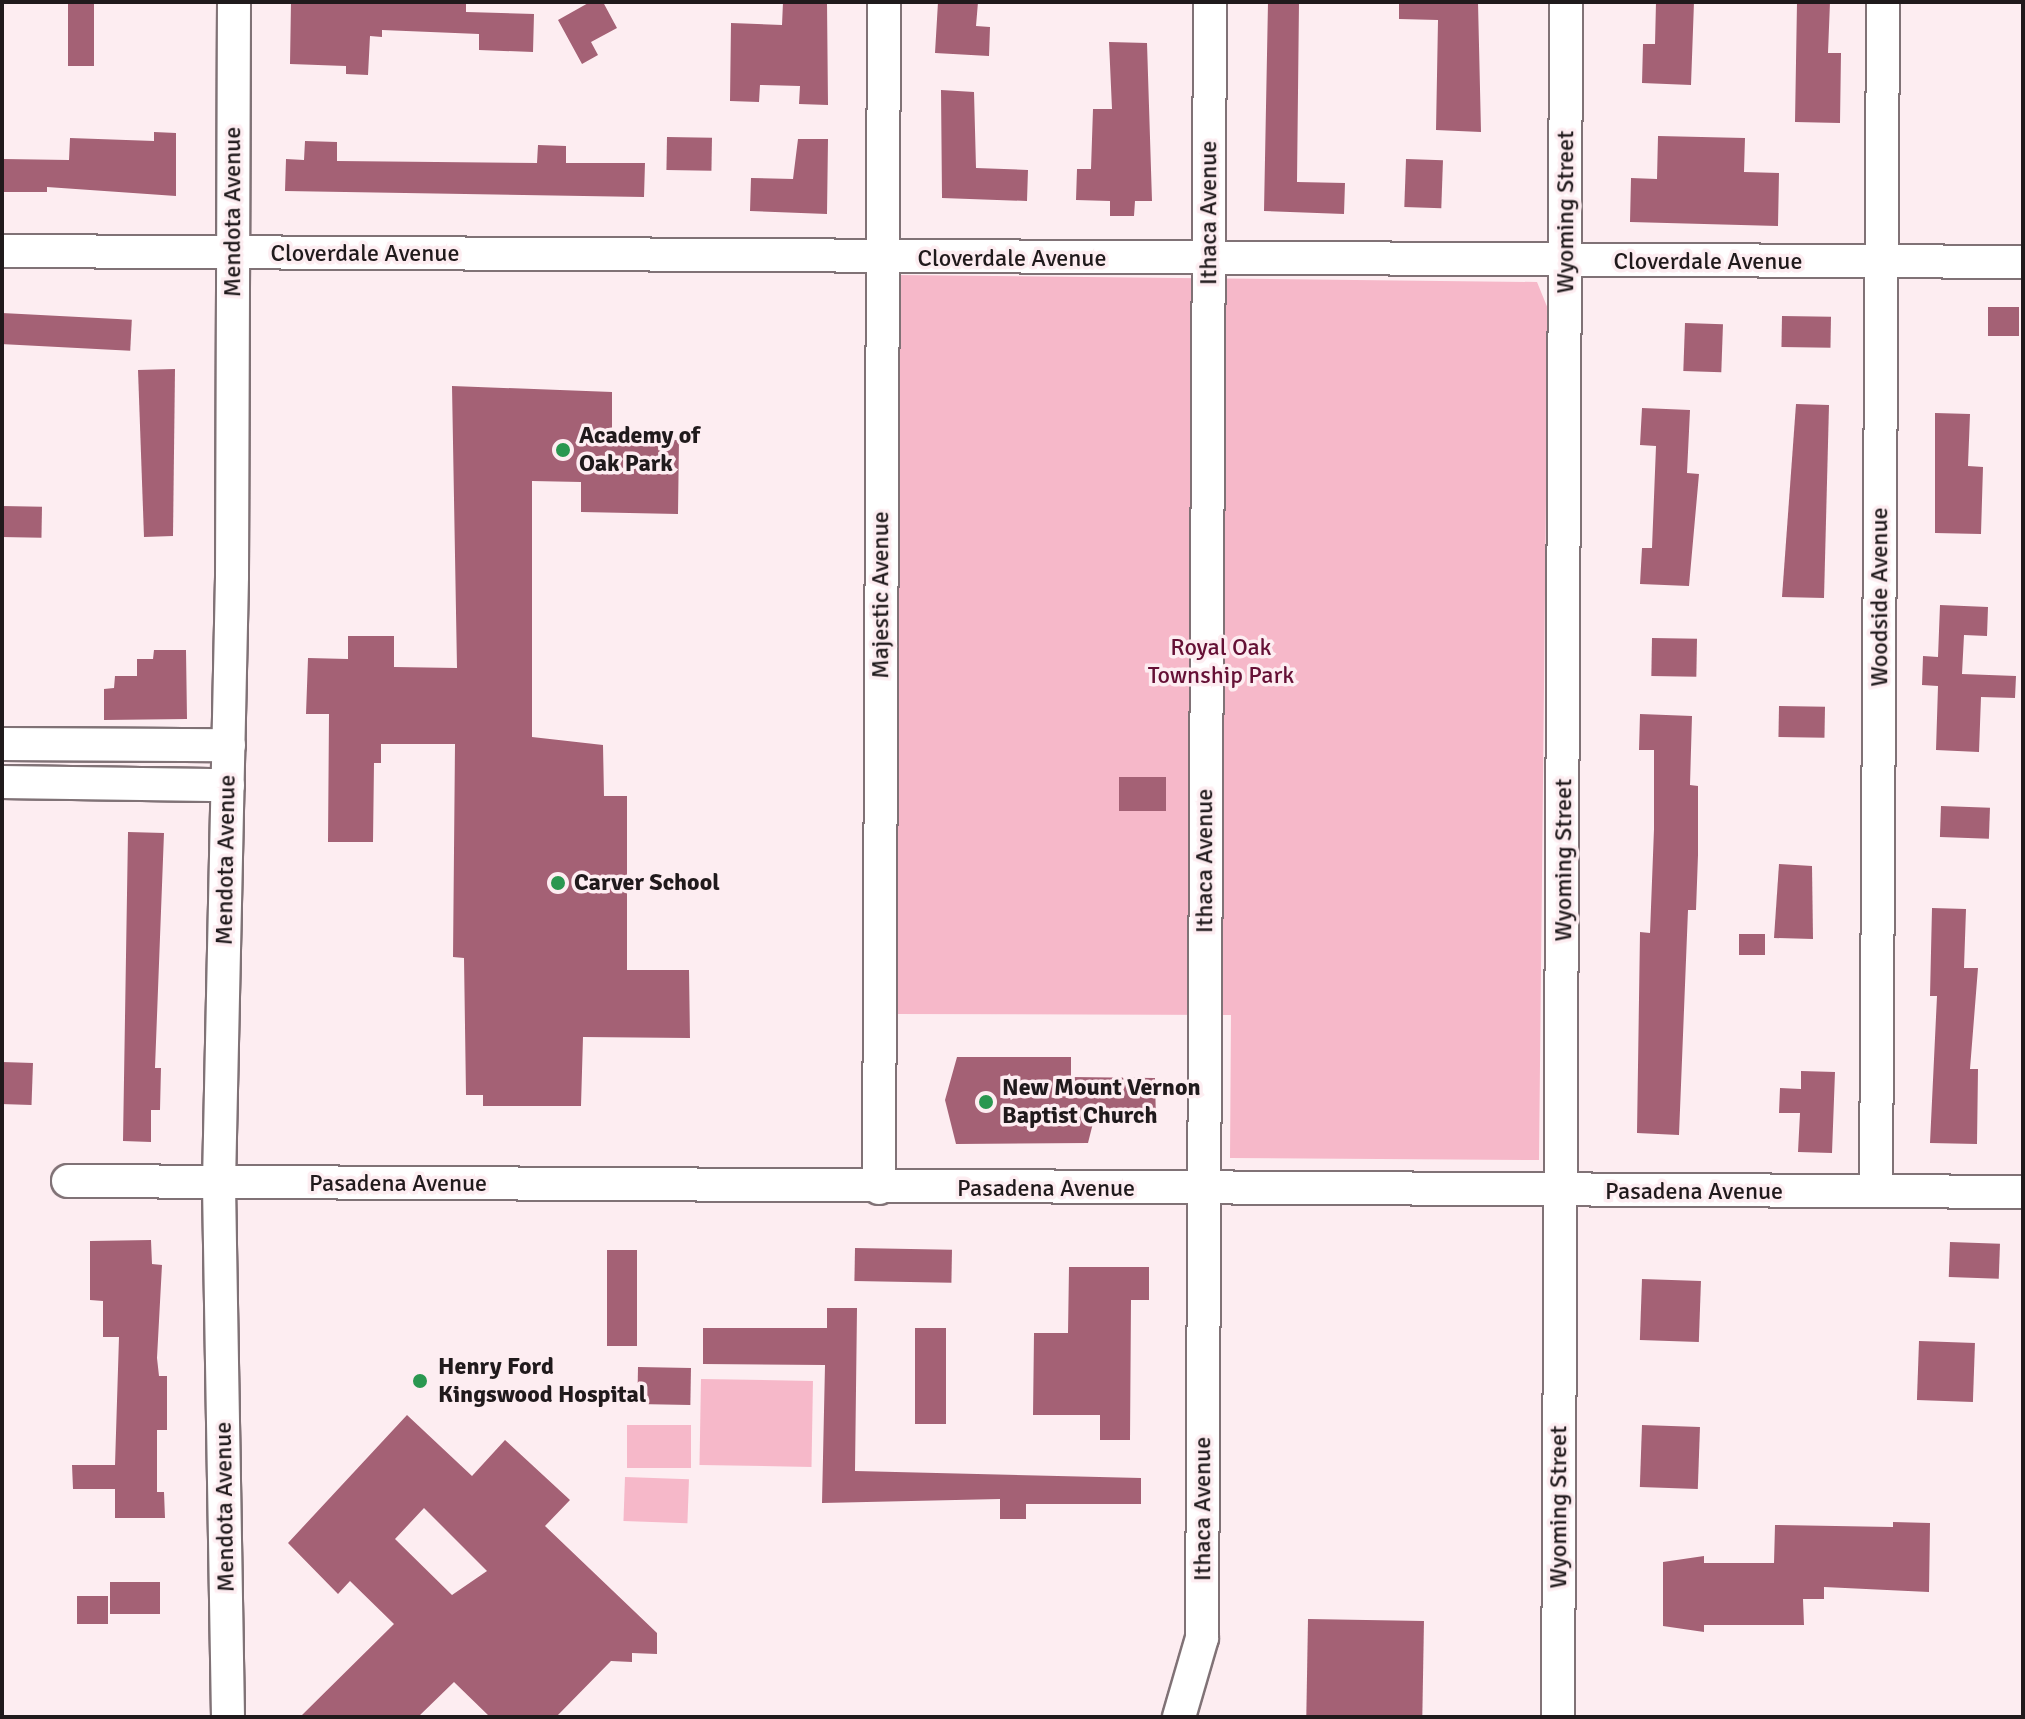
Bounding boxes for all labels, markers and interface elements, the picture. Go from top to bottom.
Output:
street label: Mendota Avenue [219,127,247,297]
street label: Wyoming Street [1552,131,1580,293]
street label: Ithaca Avenue [1195,141,1223,285]
street label: Cloverdale Avenue [271,240,459,268]
street label: Cloverdale Avenue [918,245,1106,273]
street label: Cloverdale Avenue [1614,248,1802,276]
place label: Academy of Oak Park [579,422,700,478]
marker: Academy of Oak Park [554,441,572,459]
street label: Woodside Avenue [1866,507,1894,687]
street label: Majestic Avenue [867,511,895,679]
park label: Royal Oak Township Park [1148,634,1294,690]
street label: Mendota Avenue [210,775,242,945]
street label: Wyoming Street [1550,779,1578,941]
street label: Ithaca Avenue [1191,789,1219,933]
place label: Carver School [574,869,720,897]
marker: Carver School [549,874,567,892]
place label: New Mount Vernon Baptist Church [1002,1074,1201,1130]
marker: New Mount Vernon Baptist Church [977,1093,995,1111]
street label: Pasadena Avenue [309,1170,487,1198]
street label: Pasadena Avenue [957,1175,1135,1203]
street label: Pasadena Avenue [1605,1178,1783,1206]
place label: Henry Ford Kingswood Hospital [438,1353,646,1409]
marker: Henry Ford Kingswood Hospital [409,1370,431,1392]
street label: Mendota Avenue [209,1422,241,1592]
street label: Wyoming Street [1545,1426,1573,1588]
street label: Ithaca Avenue [1189,1437,1217,1581]

